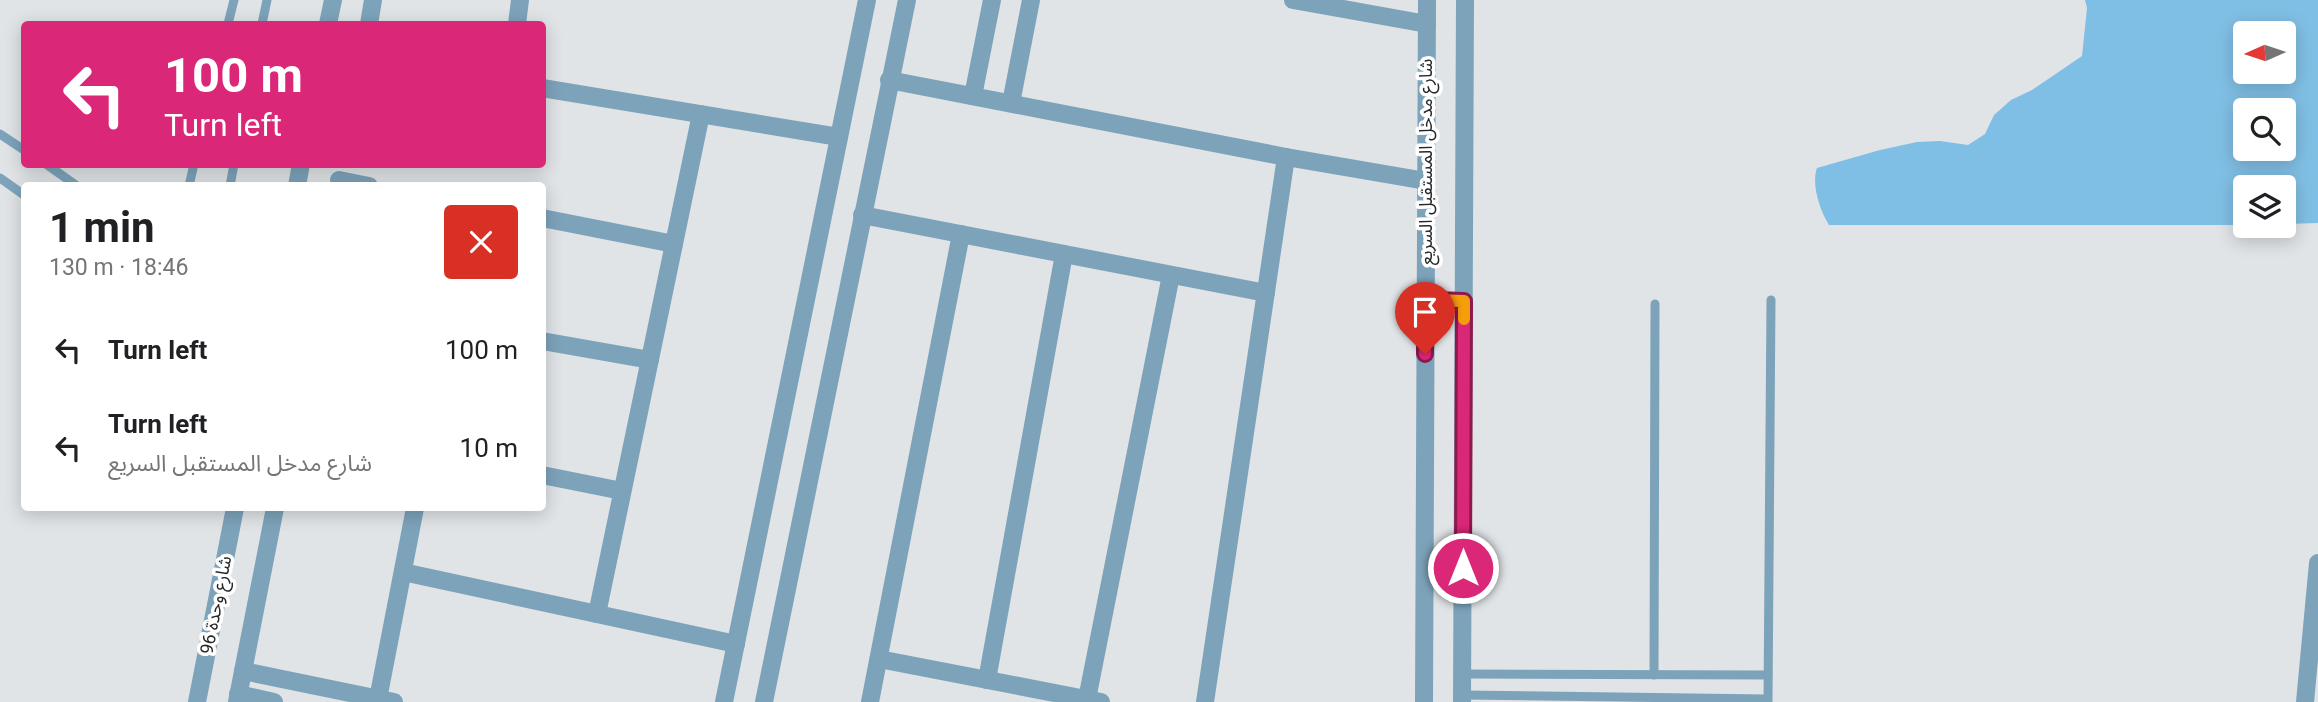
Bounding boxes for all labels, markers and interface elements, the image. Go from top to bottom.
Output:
north arrow [2233,21,2296,84]
map controls [2233,21,2296,238]
text: 100 m [164,47,303,104]
icon: left [49,49,140,140]
street label: شارع مدخل المستقبل السريع [1415,59,1440,265]
button: search [2233,98,2296,161]
text: Turn left [164,106,282,144]
button: layers [2233,175,2296,238]
text: 1 min [49,203,155,252]
button: close [444,205,518,279]
text: 130 m · 18:46 [49,254,188,281]
pin [1395,282,1455,354]
icon: arrive [1406,293,1444,331]
icon: left [49,331,87,369]
text: Turn left [108,335,207,365]
text: 100 m [445,335,518,365]
text: Turn left [108,409,207,439]
icon: left [49,429,87,467]
text: 10 m [460,433,518,463]
text: شارع مدخل المستقبل السريع [108,450,372,477]
position arrow [1426,531,1500,605]
street label: شارع وحدة 96 [196,554,239,657]

